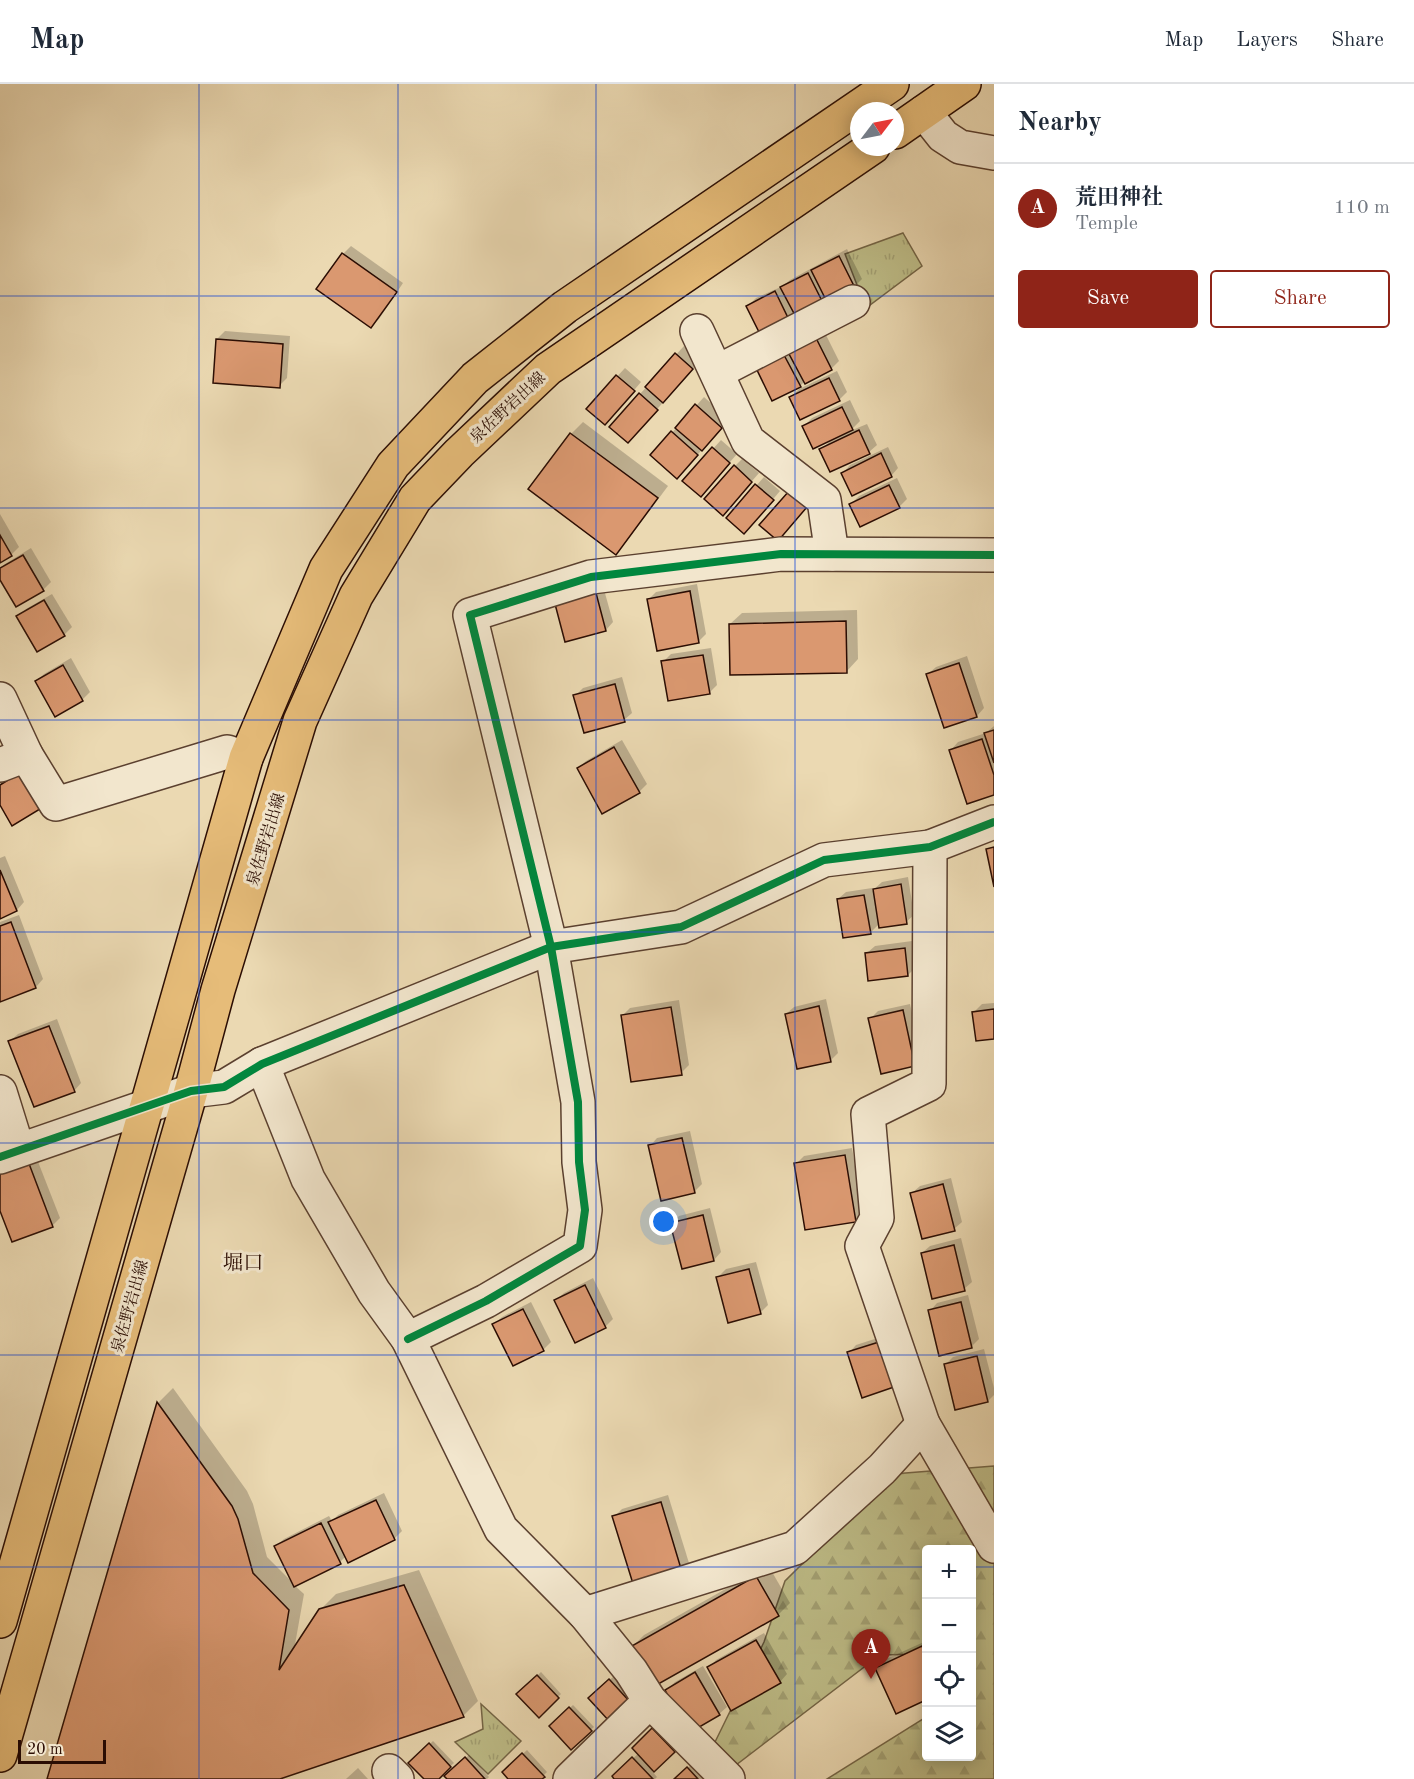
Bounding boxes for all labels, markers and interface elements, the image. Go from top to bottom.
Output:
text: Map [30,27,84,55]
text: Map [1164,30,1203,51]
text: Layers [1236,30,1298,51]
text: Share [1331,30,1384,51]
north arrow [850,102,904,156]
text: Nearby [1018,110,1102,136]
text: 荒田神社 [1075,187,1163,209]
text: A [1030,198,1045,218]
text: 110 m [1334,198,1390,218]
text: Temple [1075,214,1138,234]
button: Save [1018,270,1198,328]
button: Share [1210,270,1390,328]
street label: 泉佐野岩出線 [466,368,549,447]
street label: 泉佐野岩出線 [243,791,289,888]
your location [649,1207,678,1236]
district label: 堀口 [223,1252,263,1274]
street label: 泉佐野岩出線 [108,1258,152,1355]
map controls [922,1545,976,1761]
button: + [922,1545,976,1599]
button: − [922,1599,976,1653]
pin: A [852,1630,890,1679]
button: locate [922,1653,976,1707]
button: layers [922,1707,976,1761]
scale bar [18,1737,106,1764]
text: 20 m [27,1742,63,1758]

